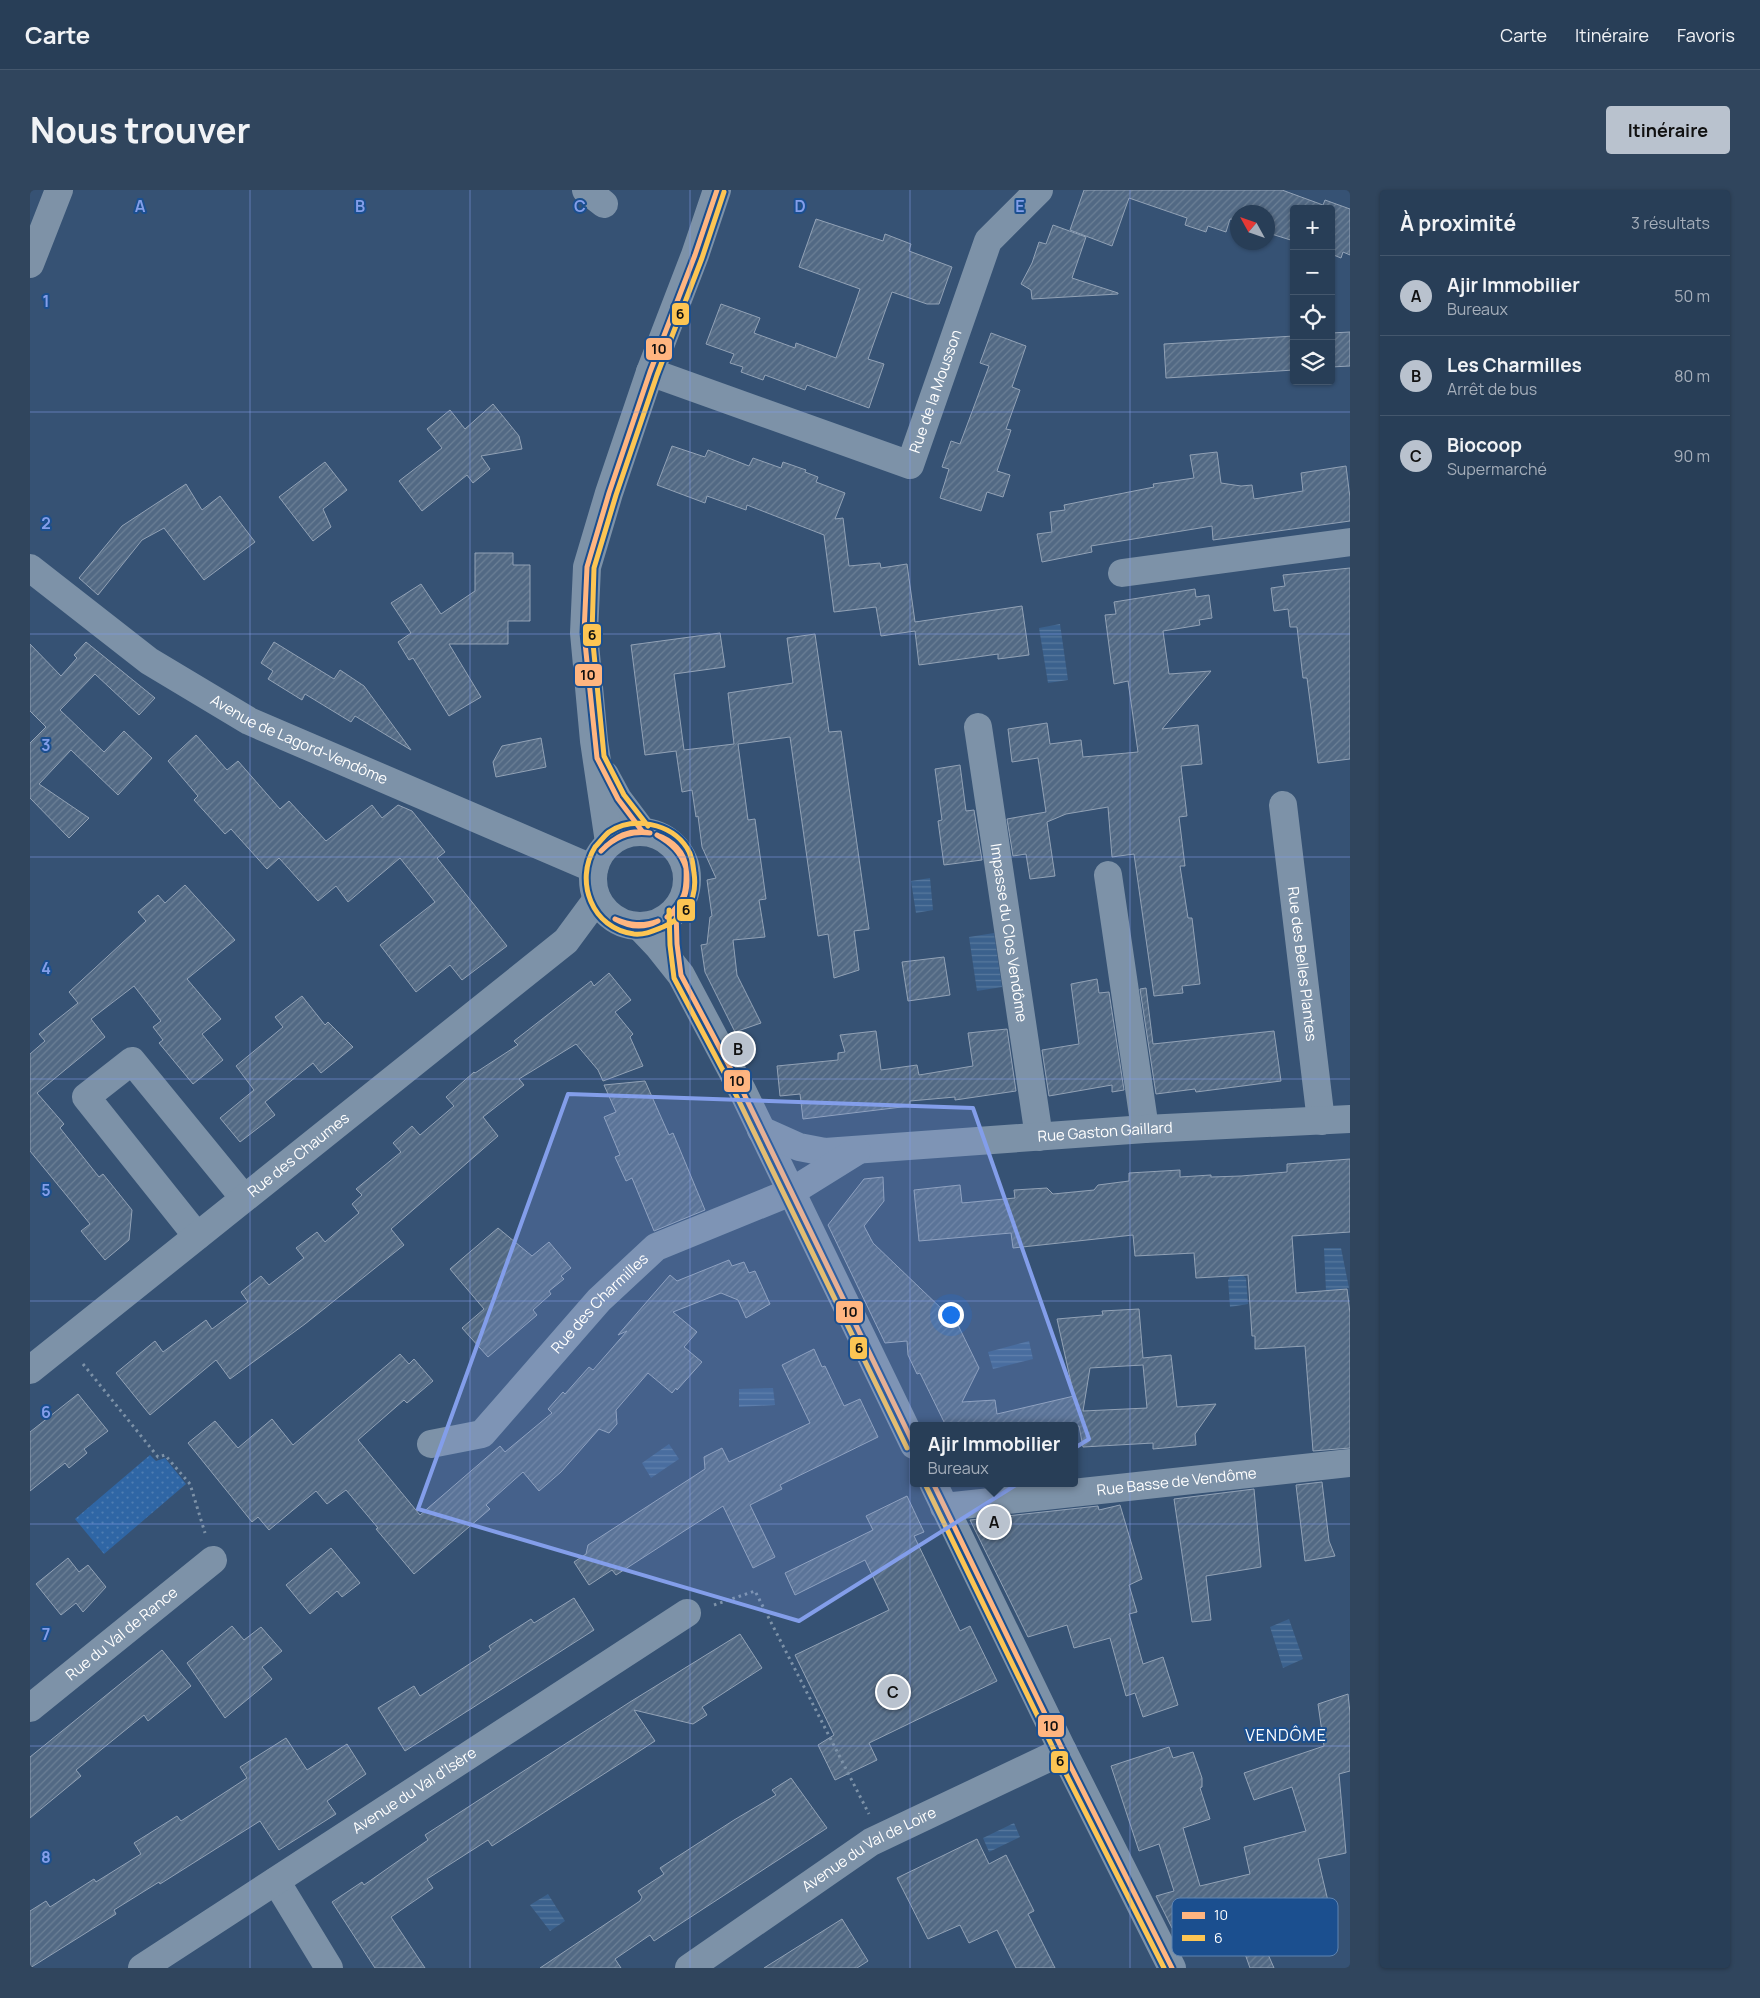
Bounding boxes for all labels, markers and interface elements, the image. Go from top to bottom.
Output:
text: Carte [25,18,90,51]
text: Carte [1500,23,1547,47]
text: Itinéraire [1575,23,1649,47]
text: Favoris [1677,23,1735,47]
text: Nous trouver [30,106,251,154]
button: Itinéraire [1606,106,1730,154]
text: A [135,195,146,217]
text: B [355,195,365,217]
text: C [574,195,586,217]
text: D [794,195,806,217]
text: E [1015,195,1025,217]
north arrow [1230,205,1275,250]
map controls [1290,205,1335,385]
button: + [1290,205,1335,250]
text: À proximité [1400,209,1516,237]
text: 3 résultats [1631,212,1710,234]
button: − [1290,250,1335,295]
text: Ajir Immobilier [1447,272,1580,298]
text: A [1411,285,1421,307]
text: 50 m [1674,285,1710,307]
text: 1 [42,290,50,312]
button: locate [1290,295,1335,340]
text: Bureaux [1447,298,1508,320]
line badge: 6 [671,302,690,326]
text: 6 [676,304,684,323]
street label: Rue de la Mousson [904,327,966,456]
line badge: 10 [645,337,673,361]
text: 10 [651,339,667,358]
button: layers [1290,340,1335,385]
text: Les Charmilles [1447,352,1582,378]
text: B [1411,365,1421,387]
text: 80 m [1674,365,1710,387]
text: Arrêt de bus [1447,378,1537,400]
text: Biocoop [1447,432,1522,458]
text: C [1410,445,1422,467]
text: 90 m [1674,445,1710,467]
text: Supermarché [1447,458,1547,480]
text: 2 [41,512,51,534]
line badge: 6 [582,623,602,647]
text: 6 [588,625,596,644]
line badge: 10 [574,663,603,687]
text: 10 [580,665,596,684]
street label: Avenue de Lagord-Vendôme [207,689,391,789]
text: 3 [41,734,51,756]
street label: Impasse du Clos Vendôme [985,842,1033,1024]
street label: Rue des Belles Plantes [1283,885,1322,1042]
line badge: 6 [676,898,696,922]
text: 6 [682,900,690,919]
text: 4 [41,957,51,979]
pin: B [722,1030,754,1068]
line badge: 10 [723,1069,751,1093]
text: 10 [729,1071,745,1090]
street label: Rue des Chaumes [243,1107,354,1202]
street label: Rue Gaston Gaillard [1037,1117,1173,1147]
text: 5 [41,1179,51,1201]
street label: Rue des Charmilles [546,1248,653,1358]
line badge: 10 [835,1300,864,1324]
text: 10 [842,1302,858,1321]
your location [938,1302,964,1328]
line badge: 6 [849,1336,868,1360]
text: 6 [855,1338,863,1357]
text: 6 [41,1401,51,1423]
popup [910,1422,1078,1487]
text: Ajir Immobilier [928,1431,1060,1457]
text: Bureaux [928,1457,989,1479]
street label: Rue Basse de Vendôme [1096,1462,1258,1500]
pin: A [978,1503,1010,1541]
street label: Rue du Val de Rance [61,1582,182,1685]
text: 7 [42,1623,50,1645]
pin: C [877,1673,909,1711]
line badge: 10 [1037,1714,1065,1738]
text: 10 [1043,1716,1059,1735]
district label: VENDÔME [1245,1724,1327,1746]
street label: Avenue du Val d'Isère [348,1742,481,1839]
line badge: 6 [1050,1750,1069,1774]
text: 6 [1056,1751,1064,1770]
street label: Avenue du Val de Loire [797,1801,940,1897]
text: 8 [41,1846,51,1868]
legend [1172,1898,1338,1956]
text: 10 [1214,1905,1228,1924]
text: 6 [1214,1928,1223,1947]

